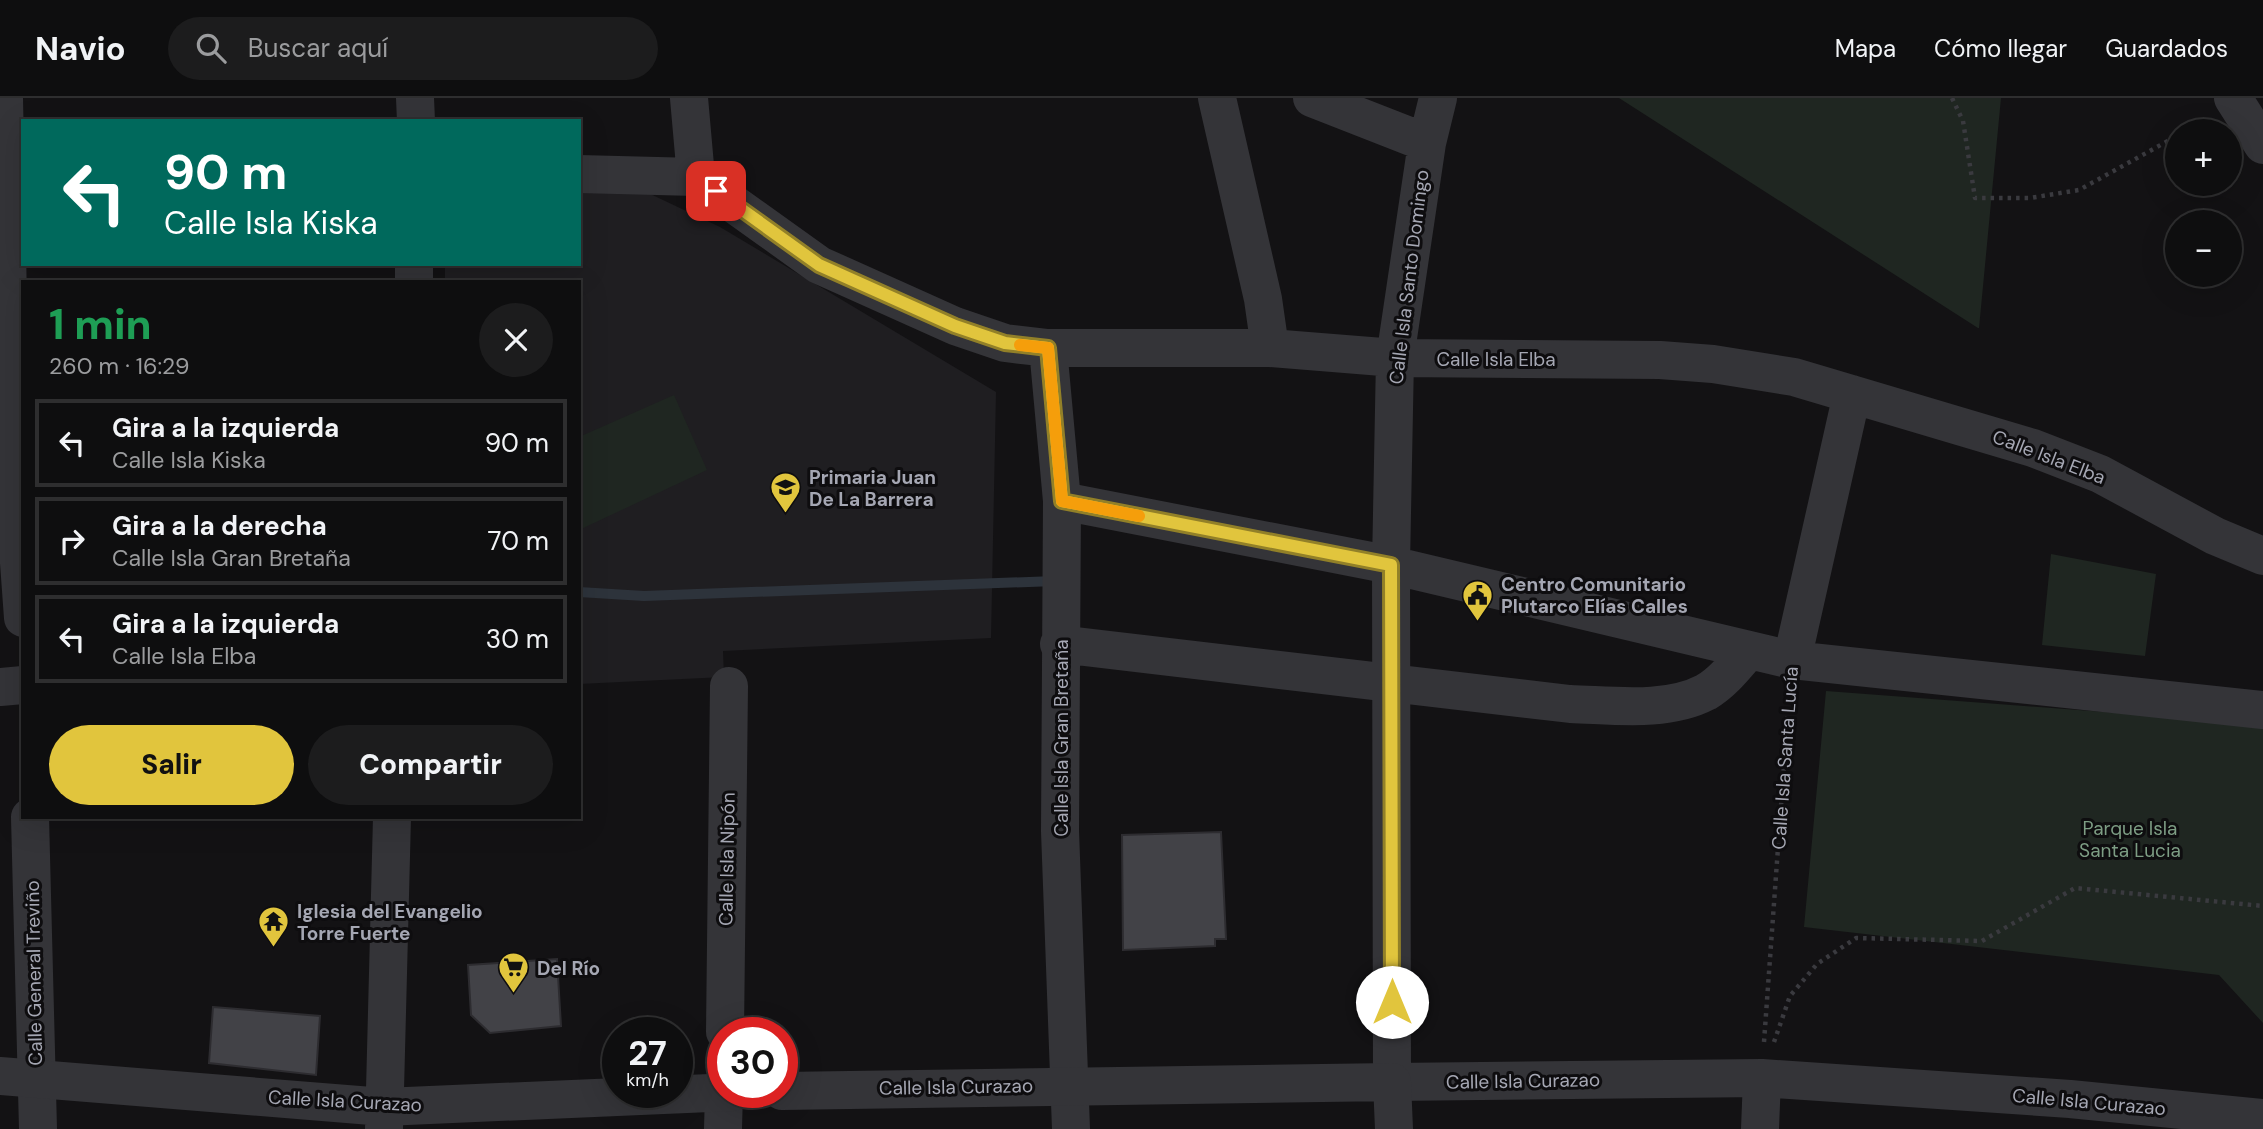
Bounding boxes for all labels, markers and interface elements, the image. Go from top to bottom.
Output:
search box [168,17,658,80]
text: Navio [35,27,126,70]
icon: search [192,29,230,67]
text: Buscar aquí [248,31,388,65]
text: Mapa [1835,33,1896,64]
text: Cómo llegar [1934,33,2067,64]
text: Guardados [2105,33,2228,64]
map controls [2165,119,2242,287]
button: + [2165,119,2242,196]
text: 90 m [164,140,287,204]
icon: left [49,147,140,238]
pin [686,161,746,221]
street label: Calle Isla Santo Domingo [1383,168,1435,386]
icon: arrive [697,172,735,210]
text: Calle Isla Kiska [164,202,378,244]
button: − [2165,210,2242,287]
text: 1 min [49,297,152,352]
button: close [479,303,553,377]
street label: Calle Isla Elba [1436,347,1556,372]
text: 260 m · 16:29 [49,351,190,381]
text: Gira a la izquierda [112,411,339,445]
icon: left [53,424,91,462]
street label: Calle Isla Elba [1989,424,2109,490]
text: 90 m [485,426,549,460]
text: Calle Isla Kiska [112,445,266,475]
place label: Primaria Juan De La Barrera [809,465,936,512]
school or university icon: Primaria Juan De La Barrera [769,471,803,515]
text: Gira a la derecha [112,509,327,543]
icon: right [53,522,91,560]
text: 70 m [488,524,549,558]
text: Calle Isla Gran Bretaña [112,543,351,573]
place label: Centro Comunitario Plutarco Elías Calles [1501,572,1688,619]
public building icon: Centro Comunitario Plutarco Elías Calles [1461,578,1495,622]
text: Gira a la izquierda [112,607,339,641]
icon: left [53,620,91,658]
text: 30 m [486,622,549,656]
street label: Calle Isla Gran Bretaña [1049,639,1074,837]
text: Calle Isla Elba [112,641,256,671]
street label: Calle Isla Santa Lucía [1766,666,1804,850]
button: Salir [49,725,294,805]
button: Compartir [308,725,553,805]
street label: Calle Isla Nipón [713,792,741,926]
park label: Parque Isla Santa Lucia [2079,816,2181,863]
street label: Calle General Treviño [20,880,48,1066]
place label: Iglesia del Evangelio Torre Fuerte [297,899,483,946]
temple icon: Iglesia del Evangelio Torre Fuerte [257,905,291,949]
supermarket icon: Del Río [497,951,531,995]
place label: Del Río [537,956,600,981]
position arrow [1355,965,1429,1039]
speed limit sign: 30 [707,1017,798,1108]
text: 27 [628,1030,667,1076]
street label: Calle Isla Curazao [1446,1067,1600,1095]
text: km/h [626,1068,669,1092]
street label: Calle Isla Curazao [879,1073,1033,1101]
street label: Calle Isla Curazao [2011,1083,2167,1121]
street label: Calle Isla Curazao [267,1084,423,1118]

